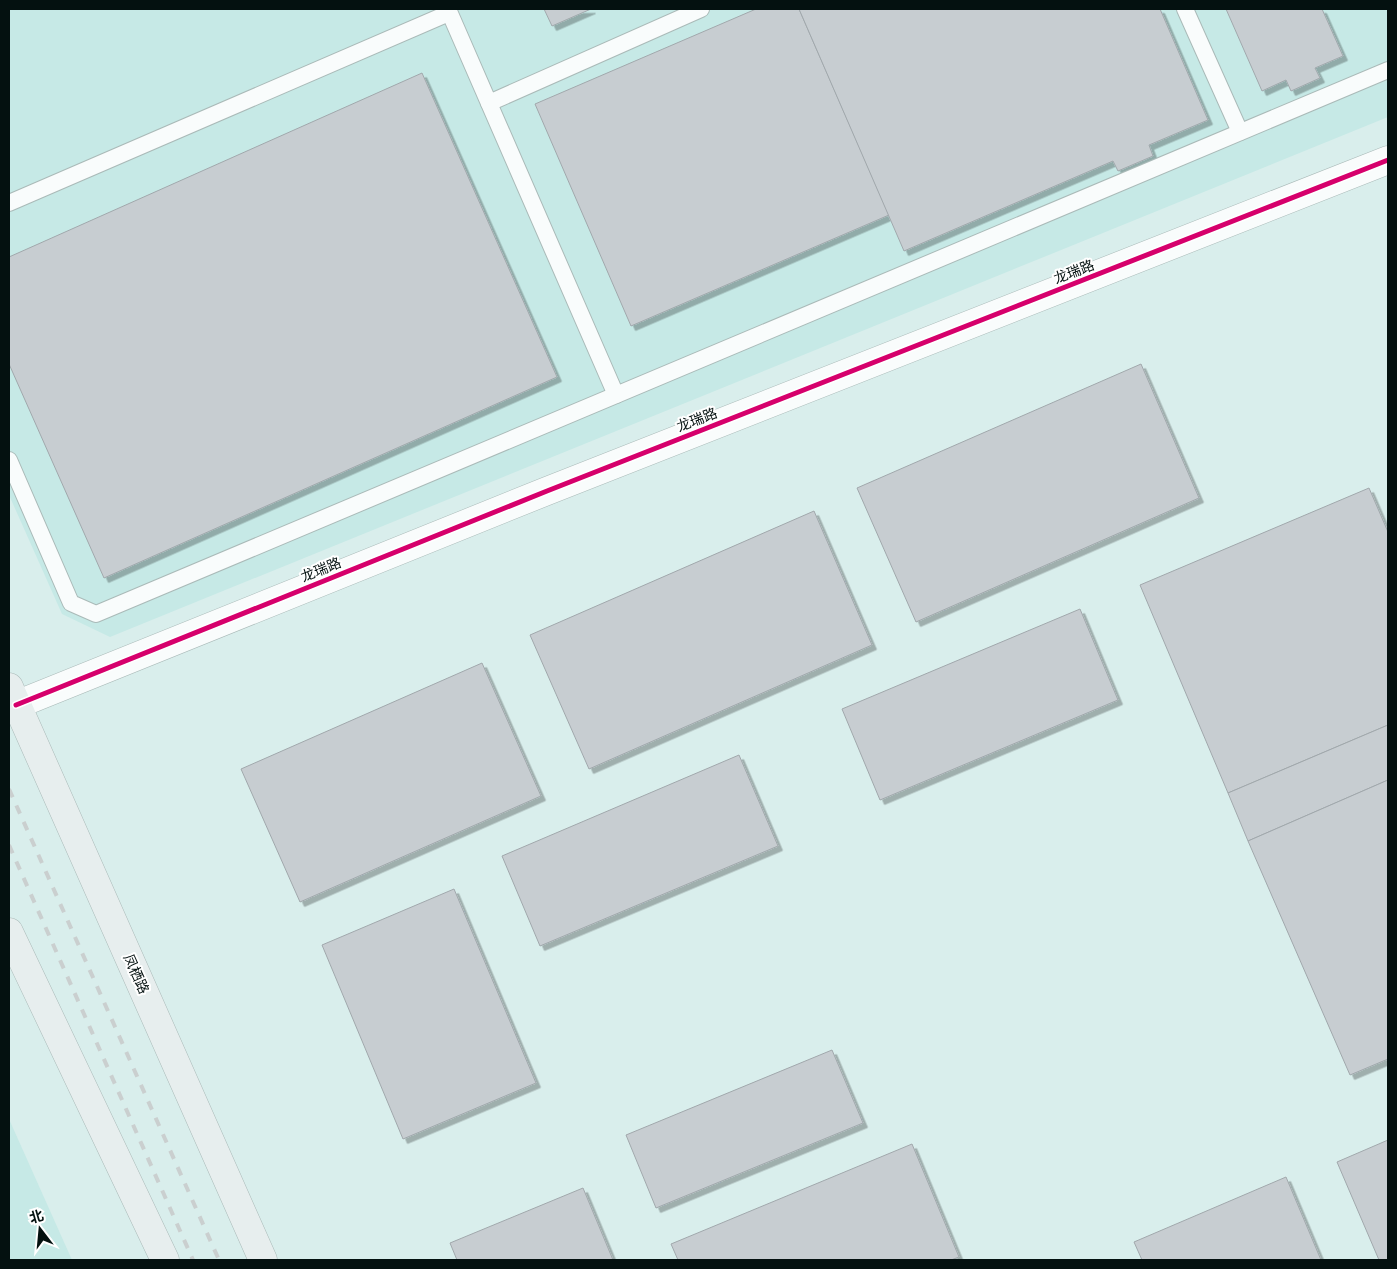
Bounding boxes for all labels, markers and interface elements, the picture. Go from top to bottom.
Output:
street label: 龙瑞路 [1051,257,1097,287]
street label: 龙瑞路 [674,405,720,435]
street label: 龙瑞路 [298,554,344,586]
street label: 凤栖路 [120,951,152,997]
north arrow [15,1204,65,1254]
text: 北 [27,1207,46,1227]

